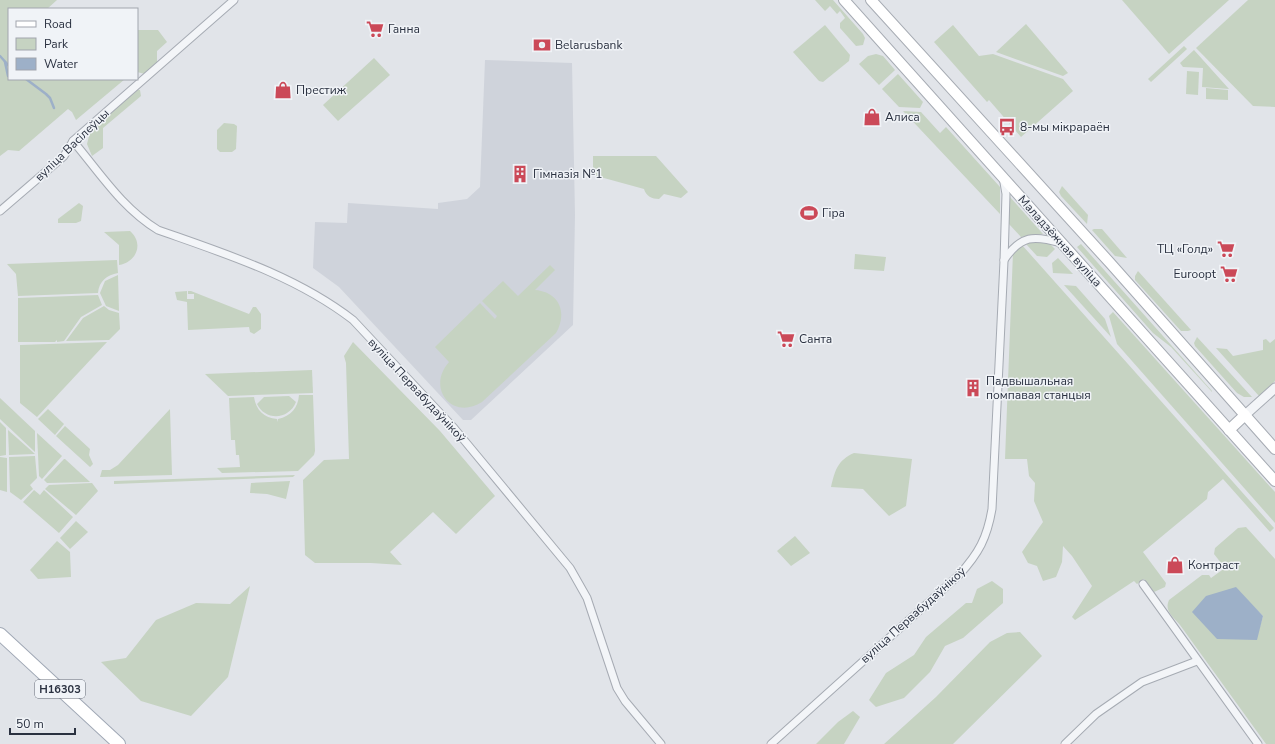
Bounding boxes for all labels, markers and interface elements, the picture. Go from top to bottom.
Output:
legend [8,8,138,80]
text: Road [44,16,72,32]
supermarket icon: Ганна [365,19,385,39]
place label: Ганна [388,21,420,37]
bank icon: Belarusbank [532,35,552,55]
text: Park [44,36,69,52]
place label: Belarusbank [555,37,623,53]
text: Water [44,56,78,72]
shop icon: Престиж [273,80,293,100]
place label: Престиж [296,82,347,98]
street label: вуліца Васілеўцы [31,105,113,185]
shop icon: Алиса [862,107,882,127]
place label: Алиса [885,109,920,125]
bus stop icon: 8-мы мікрараён [997,117,1017,137]
place label: 8-мы мікрараён [1020,119,1110,135]
building icon: Гімназія №1 [510,164,530,184]
place label: Гімназія №1 [533,166,602,182]
street label: Маладзёжная вуліца [1015,192,1105,290]
sports icon: Гіра [799,203,819,223]
place label: Гіра [822,205,845,221]
supermarket icon: ТЦ «Голд» [1216,239,1236,259]
place label: ТЦ «Голд» [1157,241,1213,257]
supermarket icon: Euroopt [1219,264,1239,284]
place label: Euroopt [1174,266,1217,282]
supermarket icon: Санта [776,329,796,349]
place label: Санта [799,331,832,347]
street label: вуліца Первабудаўнікоў [365,335,470,446]
place label: Падвышальная помпавая станцыя [986,373,1091,403]
building icon: Падвышальная помпавая станцыя [963,378,983,398]
shop icon: Контраст [1165,555,1185,575]
place label: Контраст [1188,557,1240,573]
street label: вуліца Первабудаўнікоў [857,563,970,667]
road number: Н16303 [35,680,85,698]
scale bar [10,710,75,736]
text: 50 m [16,716,44,732]

